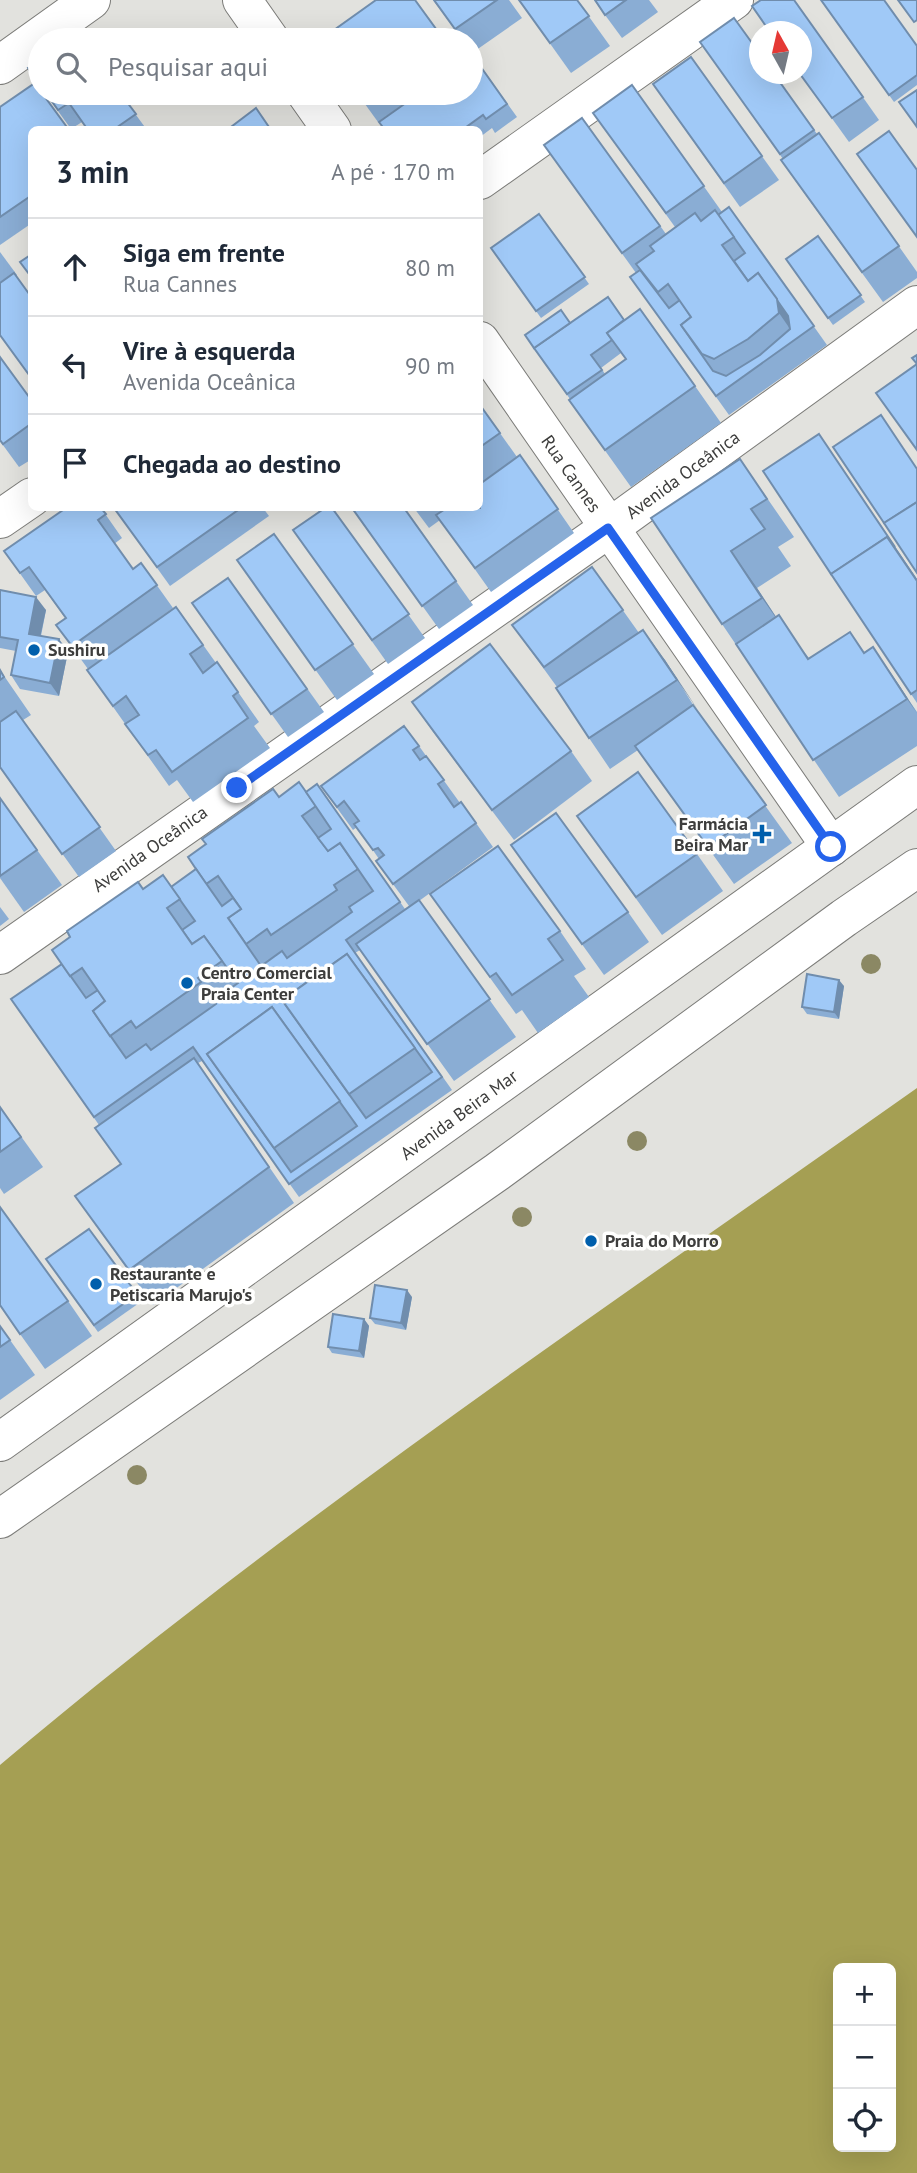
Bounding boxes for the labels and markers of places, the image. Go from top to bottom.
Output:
place label: Sushiru [48,638,105,661]
marker: Sushiru [26,642,42,658]
place label: Farmácia Beira Mar [674,812,749,856]
marker: Farmácia Beira Mar [754,826,770,842]
place label: Centro Comercial Praia Center [201,961,333,1005]
marker: Centro Comercial Praia Center [179,975,195,991]
place label: Praia do Morro [605,1229,719,1252]
marker: Praia do Morro [583,1233,599,1249]
place label: Restaurante e Petiscaria Marujo's [110,1262,253,1306]
marker: Restaurante e Petiscaria Marujo's [88,1276,104,1292]

